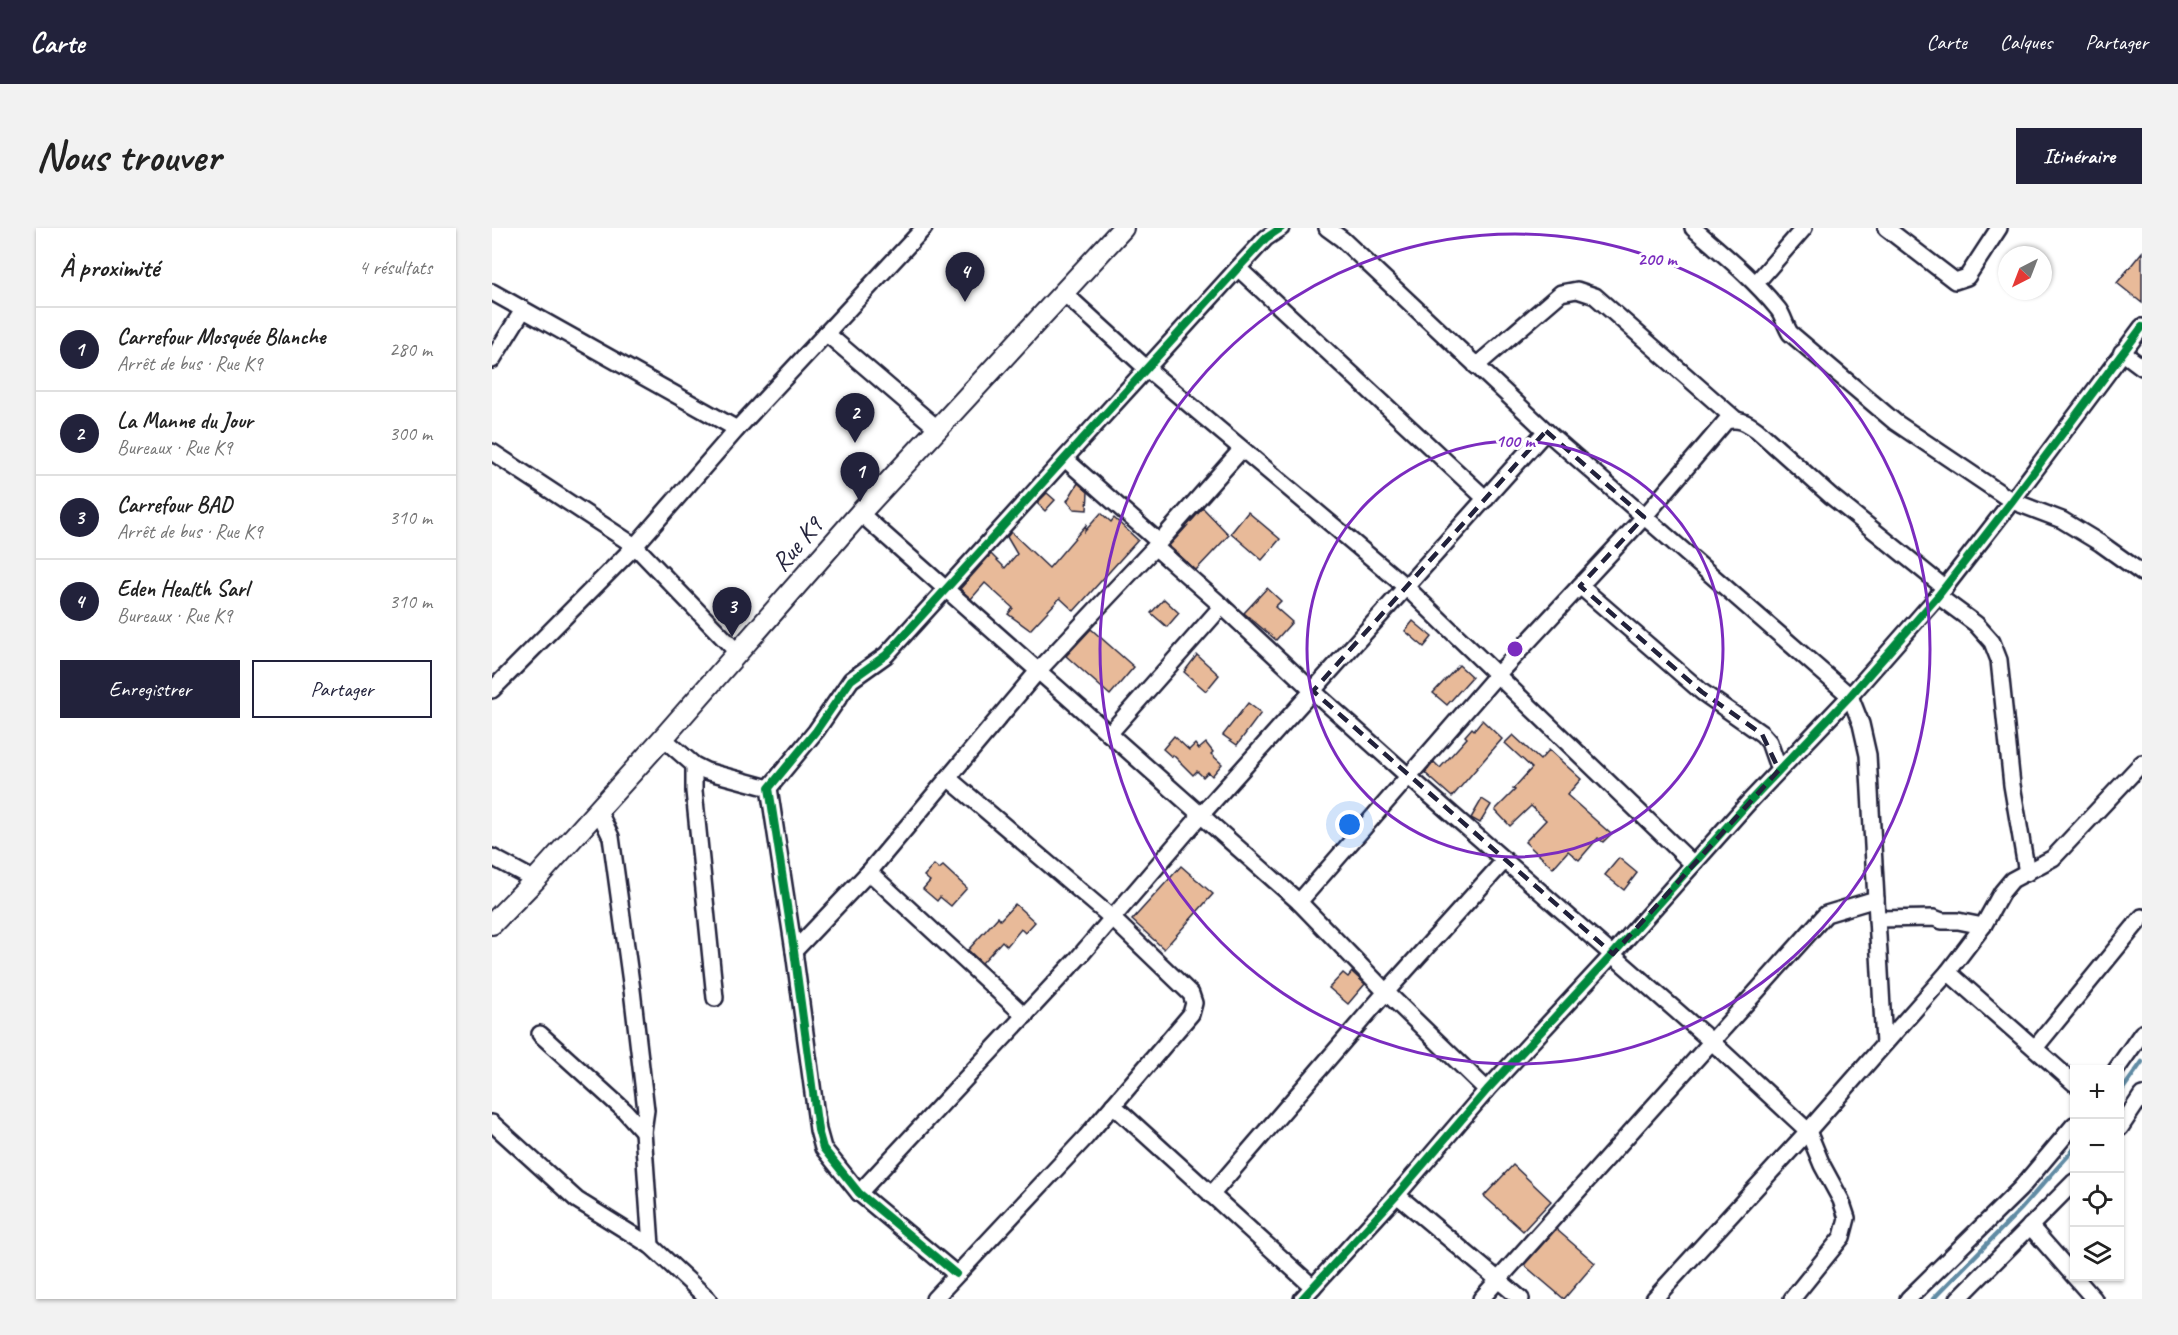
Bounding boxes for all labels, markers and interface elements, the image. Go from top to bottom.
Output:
text: Carte [30,25,85,60]
text: Carte [1926,29,1967,55]
text: Calques [2000,29,2052,55]
text: Partager [2085,29,2148,55]
button: Itinéraire [2016,128,2142,184]
text: Nous trouver [36,130,220,183]
north arrow [1998,246,2052,300]
text: 200 m [1638,248,1678,270]
text: À proximité [60,251,159,284]
pin: 4 [946,253,984,302]
text: 4 résultats [359,255,432,280]
text: Carrefour Mosquée Blanche [117,323,325,351]
text: 1 [75,337,84,362]
text: 280 m [389,337,432,362]
text: Arrêt de bus · Rue K9 [117,351,263,376]
pin: 2 [836,394,874,443]
text: La Manne du Jour [117,407,253,435]
text: 2 [75,421,84,446]
text: 300 m [389,421,432,446]
text: 100 m [1496,430,1536,452]
text: Bureaux · Rue K9 [117,435,232,460]
pin: 1 [840,452,880,502]
text: Carrefour BAD [117,491,232,519]
text: 3 [75,505,84,530]
text: 310 m [389,505,432,530]
street label: Rue K9 [764,508,831,578]
text: Arrêt de bus · Rue K9 [117,519,263,544]
text: Eden Health Sarl [117,575,249,603]
pin: 3 [712,588,752,637]
text: 4 [75,589,84,614]
text: 310 m [389,589,432,614]
text: Bureaux · Rue K9 [117,603,232,628]
centre of rings [1505,639,1525,659]
button: Enregistrer [60,660,240,718]
button: Partager [252,660,432,718]
your location [1335,810,1364,839]
map controls [2070,1065,2124,1281]
button: + [2070,1065,2124,1119]
button: − [2070,1119,2124,1173]
button: locate [2070,1173,2124,1227]
button: layers [2070,1227,2124,1281]

